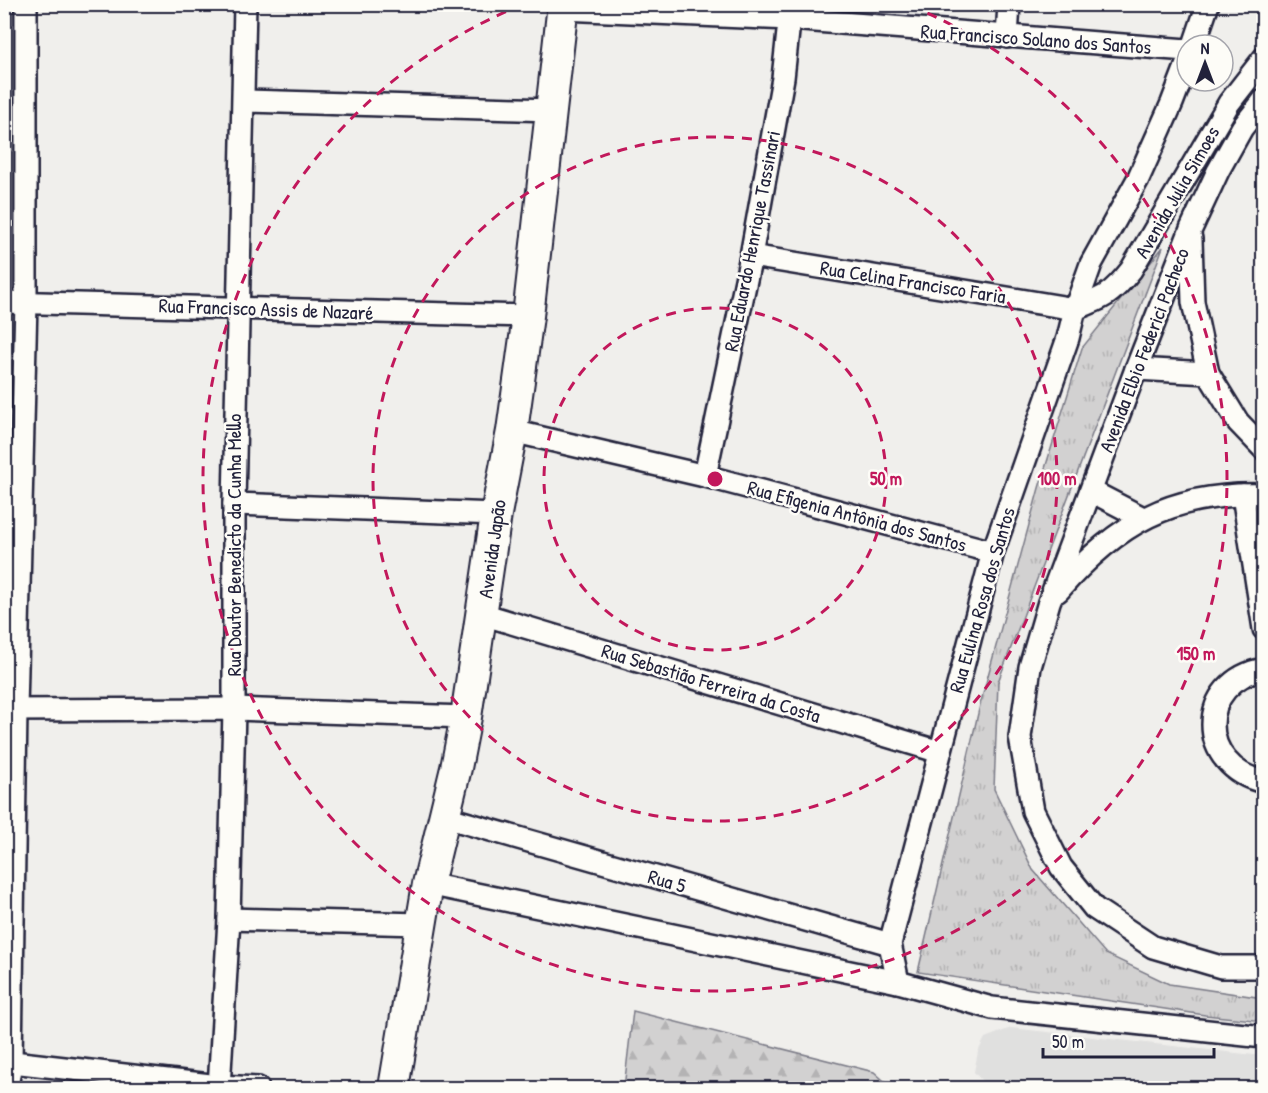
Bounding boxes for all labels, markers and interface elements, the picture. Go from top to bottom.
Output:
street label: Rua Francisco Solano dos Santos [920,17,1152,60]
north arrow [1175,33,1235,93]
text: N [1201,37,1210,59]
street label: Avenida Julia Simoes [1128,121,1225,263]
street label: Rua Eduardo Henrique Tassinari [717,128,786,354]
street label: Avenida Elbio Federici Pacheco [1092,244,1195,456]
street label: Rua Celina Francisco Faria [818,254,1008,310]
street label: Rua Francisco Assis de Nazaré [158,291,374,326]
street label: Rua Doutor Benedicto da Cunha Mello [220,414,247,676]
text: 50 m [870,466,902,491]
text: 100 m [1037,466,1077,491]
centre of rings [705,469,725,489]
street label: Rua Efigenia Antônia dos Santos [745,473,970,558]
street label: Avenida Japão [471,498,512,600]
street label: Rua Eulina Rosa dos Santos [942,504,1021,696]
street label: Rua Sebastião Ferreira da Costa [598,636,824,729]
text: 150 m [1177,641,1215,666]
street label: Rua 5 [645,862,690,899]
scale bar [1043,1021,1214,1059]
text: 50 m [1052,1029,1084,1054]

